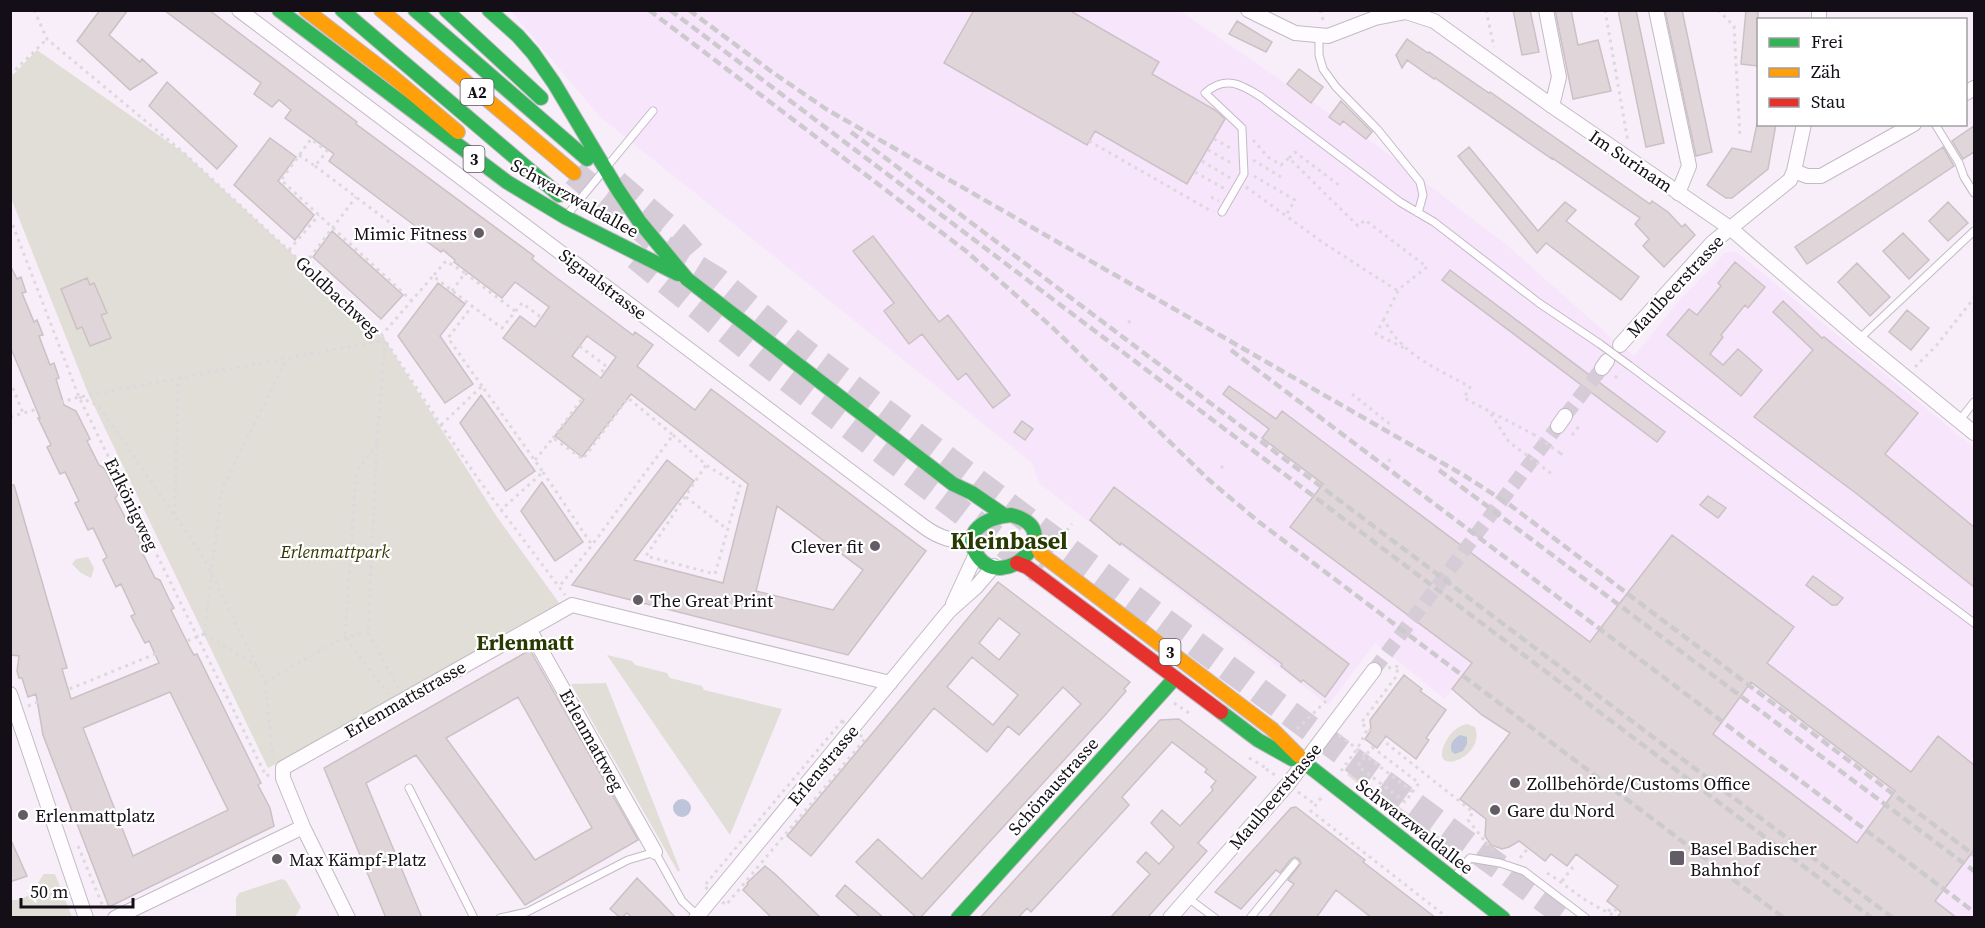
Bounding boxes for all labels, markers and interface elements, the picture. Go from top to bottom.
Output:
legend [1757,18,1967,126]
text: Frei [1811,29,1843,54]
text: Zäh [1811,59,1841,84]
road number: A2 [460,79,494,105]
text: Stau [1811,89,1846,114]
street label: Im Surinam [1584,124,1678,198]
road number: 3 [464,146,484,172]
street label: Schwarzwaldallee [507,152,643,244]
place label: Mimic Fitness [354,221,467,246]
marker: Mimic Fitness [472,226,486,240]
street label: Maulbeerstrasse [1621,229,1729,343]
street label: Signalstrasse [554,243,652,325]
street label: Goldbachweg [290,250,386,342]
street label: Erlkönigweg [99,453,165,555]
district label: Kleinbasel [950,524,1068,557]
place label: Clever fit [791,534,863,559]
park label: Erlenmattpark [279,539,390,564]
marker: Clever fit [868,539,882,553]
place label: The Great Print [650,588,773,613]
marker: The Great Print [631,593,645,607]
district label: Erlenmatt [476,628,574,657]
road number: 3 [1160,639,1180,665]
street label: Erlenmattstrasse [340,654,470,744]
street label: Erlenmattweg [554,685,630,795]
street label: Erlenstrasse [782,719,864,811]
street label: Schönaustrasse [1002,732,1104,840]
street label: Maulbeerstrasse [1223,737,1327,855]
place label: Zollbehörde/Customs Office [1527,771,1751,796]
street label: Schwarzwaldallee [1351,772,1479,880]
marker: Zollbehörde/Customs Office [1508,776,1522,790]
place label: Gare du Nord [1507,798,1614,823]
place label: Erlenmattplatz [35,803,155,828]
marker: Gare du Nord [1488,803,1502,817]
marker: Erlenmattplatz [16,808,30,822]
place label: Basel Badischer Bahnhof [1690,836,1817,882]
place label: Max Kämpf-Platz [289,847,426,872]
marker: Basel Badischer Bahnhof [1668,849,1686,867]
marker: Max Kämpf-Platz [270,852,284,866]
scale bar [21,871,134,909]
text: 50 m [30,879,68,904]

